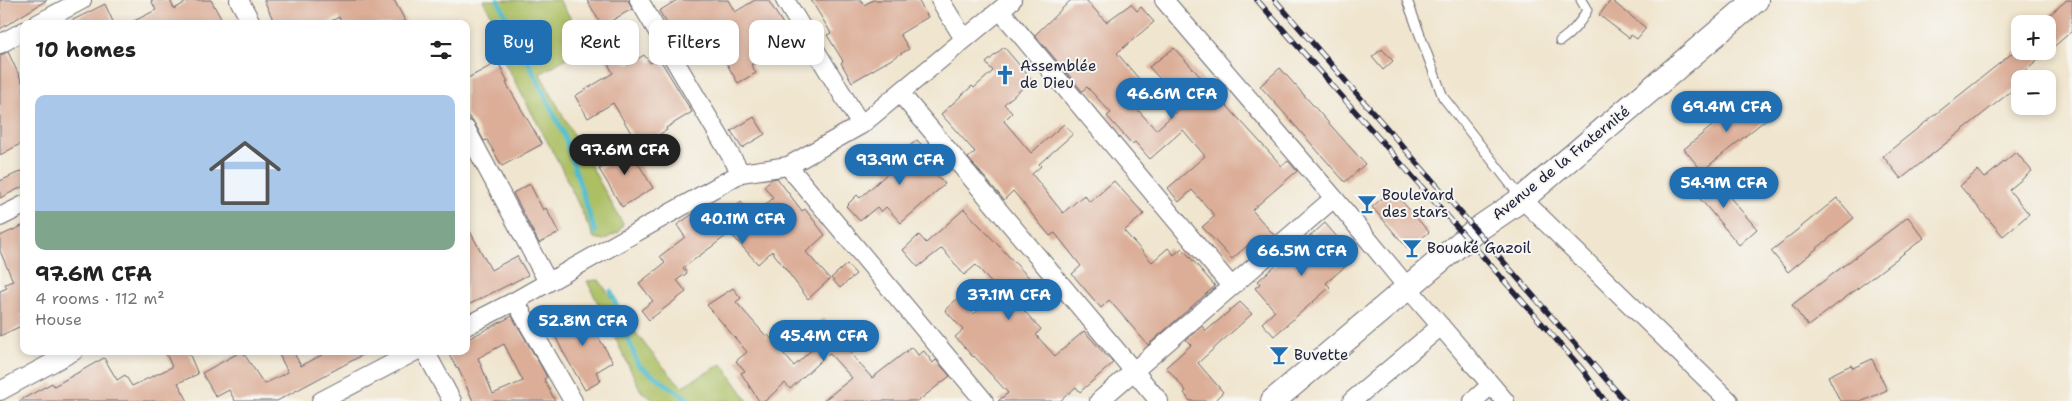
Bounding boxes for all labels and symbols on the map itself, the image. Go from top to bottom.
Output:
place label: Assemblée de Dieu [1020,56,1096,93]
church icon: Assemblée de Dieu [994,64,1016,86]
pin: 46.6M CFA [1115,78,1229,120]
pin: 69.4M CFA [1670,90,1784,133]
street label: Avenue de la Fraternité [1488,101,1634,225]
pin: 97.6M CFA [568,134,682,176]
pin: 93.9M CFA [843,144,957,186]
pin: 54.9M CFA [1667,166,1781,209]
place label: Boulevard des stars [1382,185,1455,222]
bar icon: Boulevard des stars [1356,193,1378,215]
pin: 40.1M CFA [686,202,800,245]
pin: 66.5M CFA [1245,234,1359,277]
bar icon: Bouaké Gazoil [1401,237,1423,259]
place label: Bouaké Gazoil [1427,238,1532,258]
pin: 37.1M CFA [952,278,1066,321]
pin: 52.8M CFA [526,304,640,347]
pin: 45.4M CFA [767,320,881,362]
bar icon: Buvette [1268,344,1290,366]
place label: Buvette [1294,345,1348,365]

